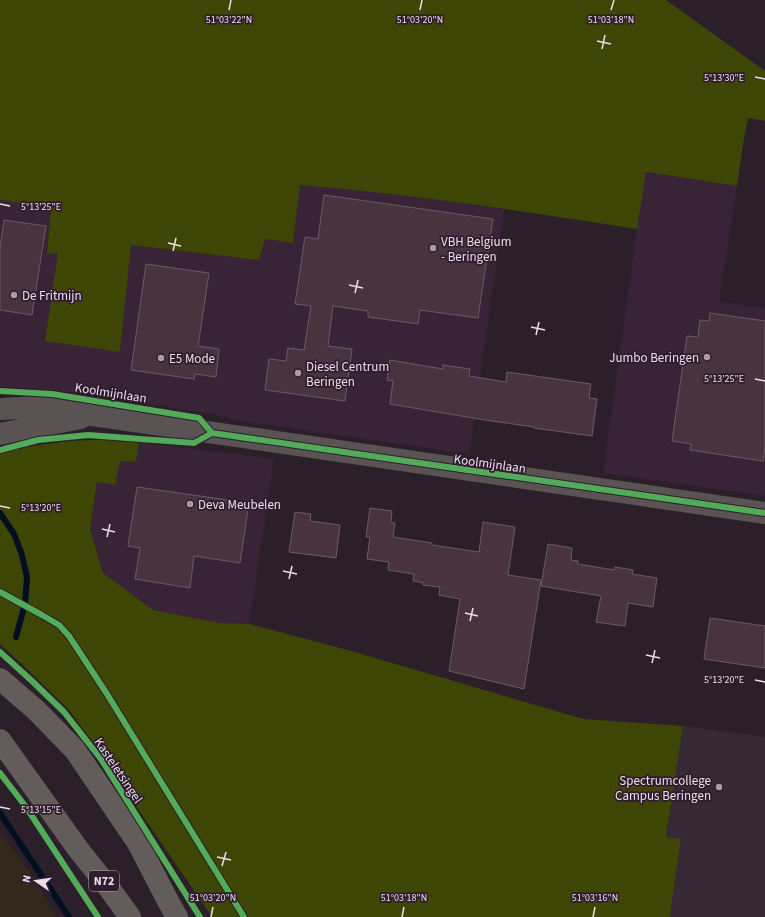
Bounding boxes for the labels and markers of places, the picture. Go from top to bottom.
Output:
place label: VBH Belgium - Beringen [441,233,511,266]
marker: VBH Belgium - Beringen [428,243,438,253]
place label: De Fritmijn [22,287,82,305]
marker: De Fritmijn [9,290,19,300]
place label: Jumbo Beringen [609,349,699,367]
place label: E5 Mode [169,350,215,368]
marker: Jumbo Beringen [702,352,712,362]
marker: E5 Mode [156,353,166,363]
place label: Diesel Centrum Beringen [306,358,389,391]
marker: Diesel Centrum Beringen [293,368,303,378]
place label: Deva Meubelen [198,496,281,514]
marker: Deva Meubelen [185,499,195,509]
place label: Spectrumcollege Campus Beringen [615,772,711,805]
marker: Spectrumcollege Campus Beringen [714,782,724,792]

